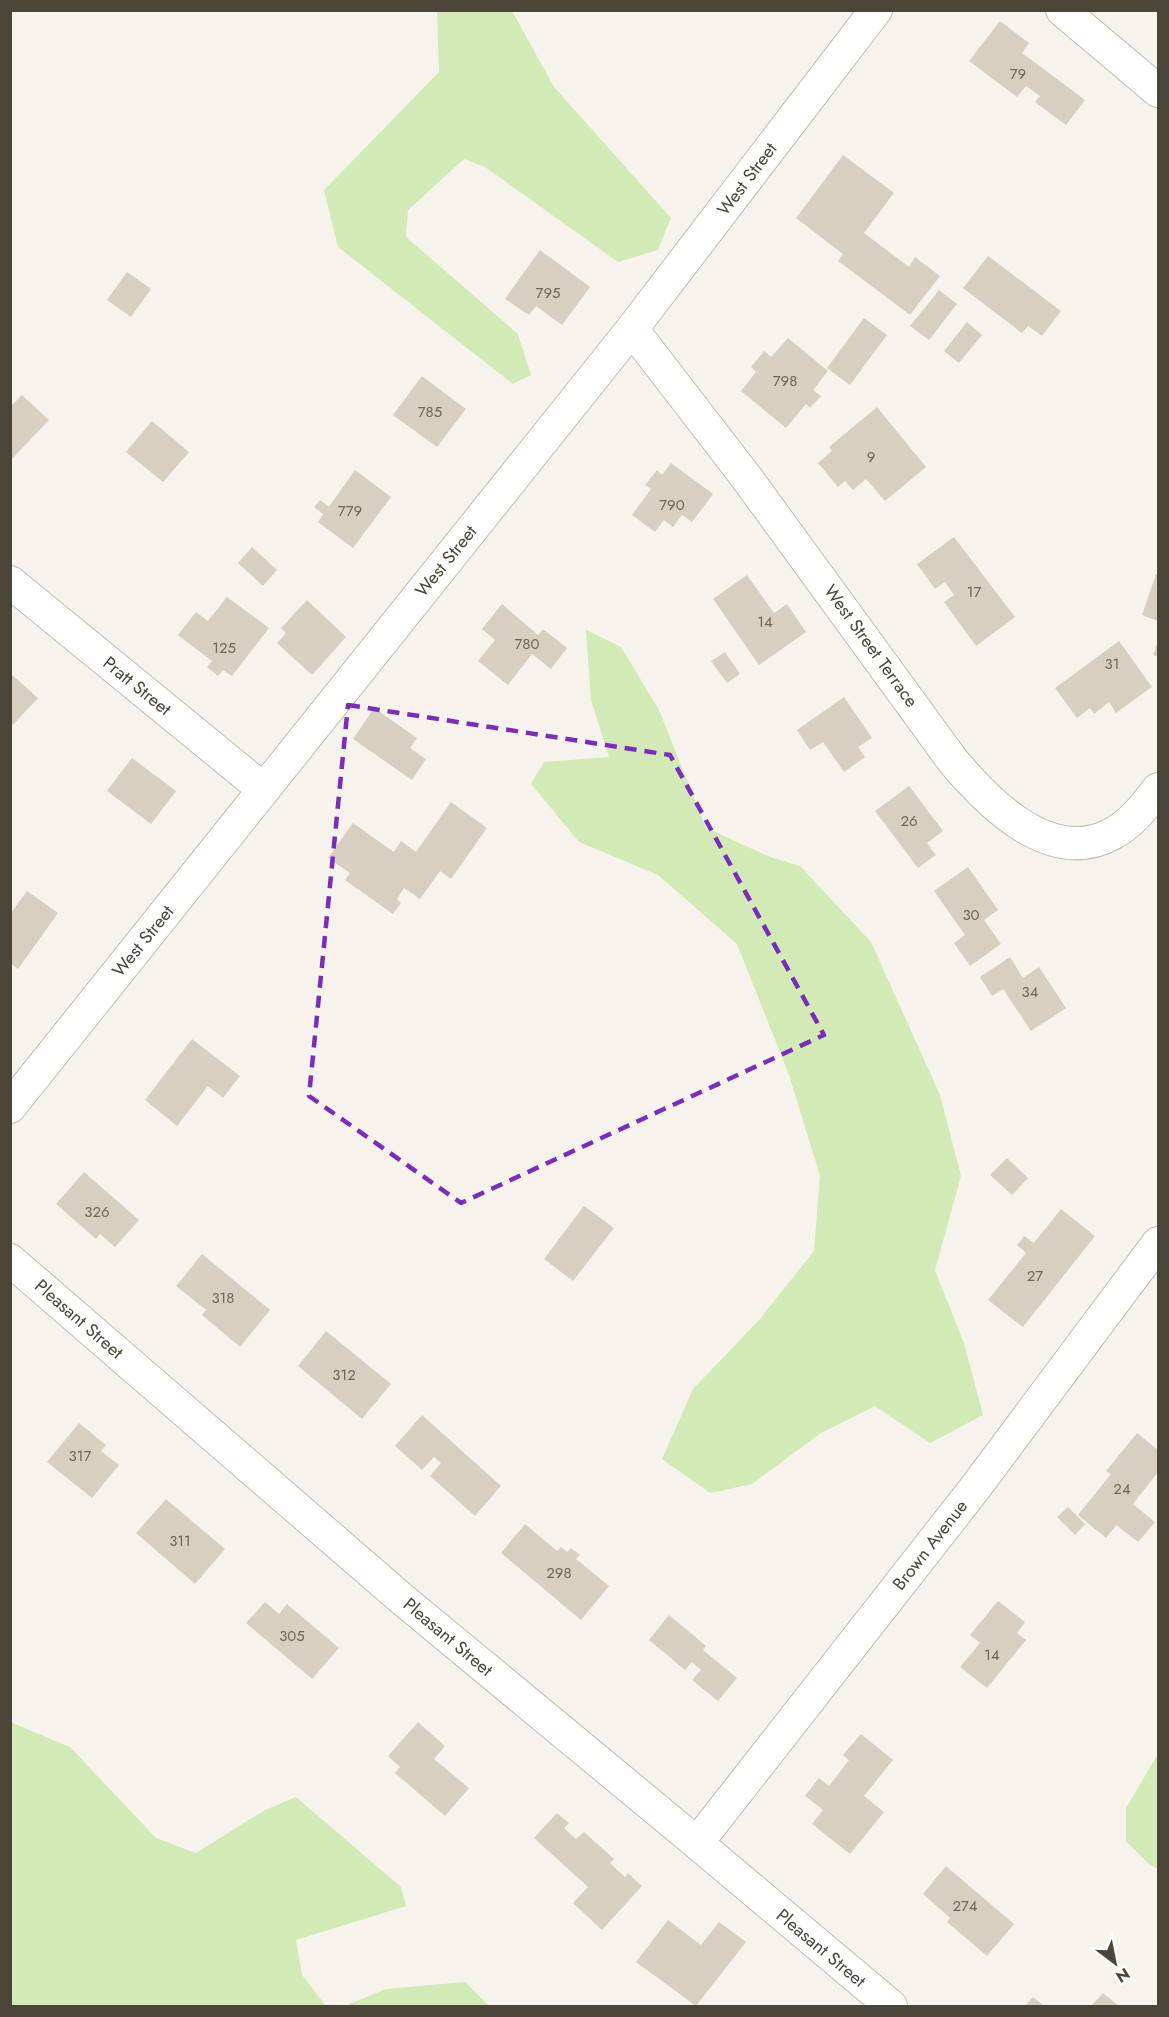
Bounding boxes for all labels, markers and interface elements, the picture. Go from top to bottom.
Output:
house number: 79 [1010,63,1026,85]
street label: West Street [711,136,784,221]
house number: 795 [536,282,560,304]
house number: 798 [773,370,797,392]
house number: 785 [418,401,442,423]
house number: 9 [867,446,875,468]
house number: 790 [659,494,685,516]
house number: 779 [338,500,362,522]
street label: West Street [409,519,483,602]
street label: West Street Terrace [818,579,924,713]
house number: 17 [967,581,981,603]
house number: 14 [757,611,773,633]
house number: 780 [514,633,540,655]
house number: 125 [212,637,236,659]
street label: Pratt Street [97,650,177,722]
house number: 31 [1105,653,1119,675]
house number: 26 [900,810,918,832]
street label: West Street [106,899,180,982]
house number: 30 [962,904,980,926]
house number: 34 [1022,981,1039,1003]
house number: 326 [84,1201,110,1223]
house number: 27 [1027,1265,1043,1287]
street label: Pleasant Street [29,1273,130,1365]
house number: 318 [211,1287,235,1309]
house number: 312 [332,1364,356,1386]
house number: 317 [69,1445,92,1467]
house number: 24 [1113,1478,1131,1500]
street label: Brown Avenue [886,1494,974,1596]
house number: 311 [169,1530,191,1552]
house number: 298 [546,1562,572,1584]
street label: Pleasant Street [398,1592,499,1683]
house number: 305 [279,1625,305,1647]
house number: 14 [984,1644,1000,1666]
house number: 274 [952,1895,978,1917]
street label: Pleasant Street [771,1903,872,1994]
north arrow [1085,1933,1145,1993]
text: N [1111,1962,1134,1988]

